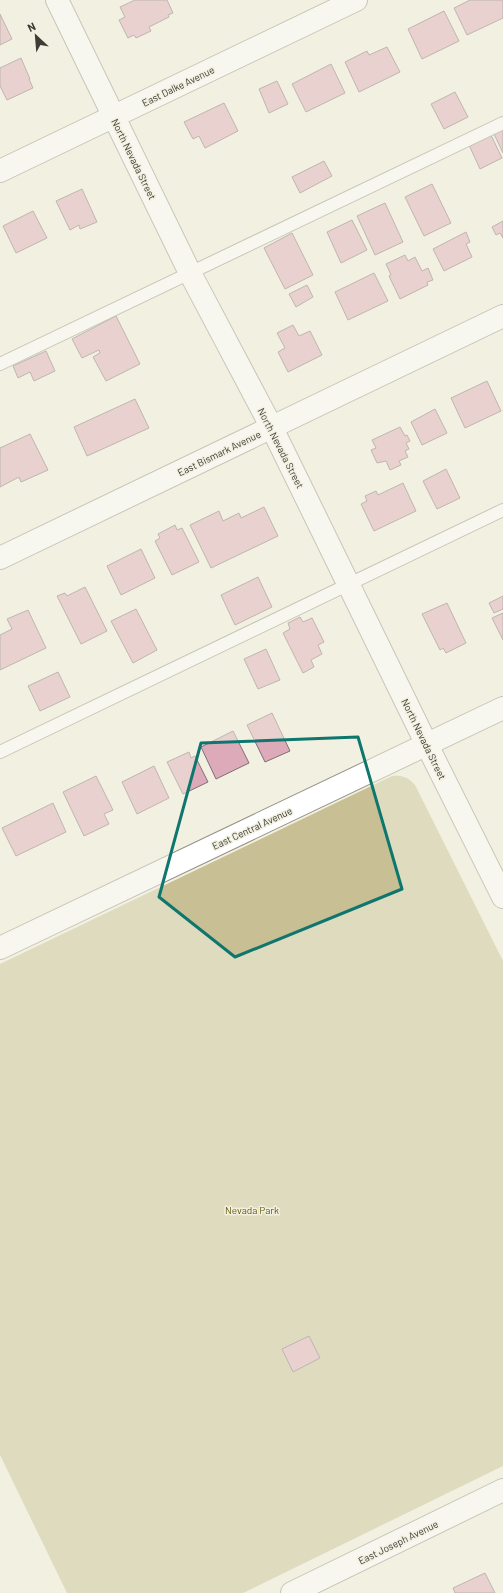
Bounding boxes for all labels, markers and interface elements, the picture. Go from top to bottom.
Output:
north arrow [16,16,56,56]
text: N [25,19,38,34]
street label: East Dalke Avenue [140,63,216,109]
street label: North Nevada Street [109,117,159,202]
street label: North Nevada Street [256,406,307,491]
street label: East Bismark Avenue [175,428,263,478]
street label: North Nevada Street [399,697,449,782]
street label: East Central Avenue [210,804,294,852]
park label: Nevada Park [225,1204,279,1216]
street label: East Joseph Avenue [356,1517,440,1567]

